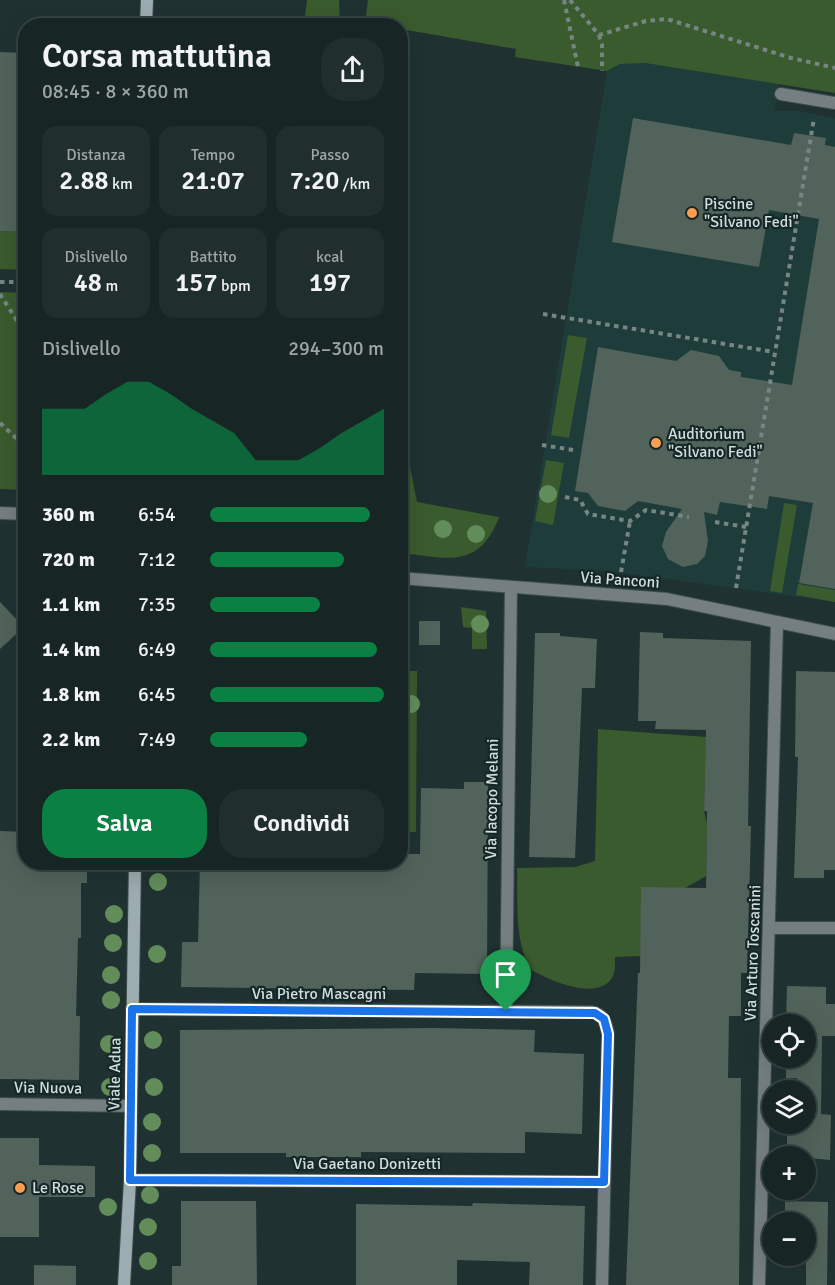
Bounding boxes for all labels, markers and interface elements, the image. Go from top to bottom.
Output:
text: Corsa mattutina [42,36,272,77]
button: share [321,38,384,101]
text: 08:45 · 8 × 360 m [42,79,189,104]
text: Distanza [66,145,126,165]
text: Tempo [191,145,235,165]
text: Passo [310,145,350,165]
text: 2.88 [59,165,108,197]
text: 21:07 [181,165,245,197]
text: 7:20 [290,165,339,197]
text: km [108,174,133,194]
text: /km [339,174,370,194]
place label: Piscine "Silvano Fedi" [704,194,799,232]
marker: Piscine "Silvano Fedi" [685,206,699,220]
text: Dislivello [65,247,127,267]
text: Battito [190,247,236,267]
text: kcal [316,247,344,267]
text: 48 [74,267,102,299]
text: 157 [175,267,217,299]
text: 197 [309,267,351,299]
text: m [102,276,118,296]
text: bpm [217,276,251,296]
text: Dislivello [42,336,121,361]
text: 294–300 m [288,336,384,361]
place label: Auditorium "Silvano Fedi" [668,424,763,462]
marker: Auditorium "Silvano Fedi" [649,436,663,450]
text: 360 m [42,502,95,527]
text: 6:54 [138,502,176,527]
text: 720 m [42,547,95,572]
text: 7:12 [138,547,176,572]
street label: Via Panconi [580,567,660,593]
text: 1.1 km [42,592,100,617]
text: 7:35 [138,592,176,617]
text: 1.4 km [42,637,100,662]
text: 6:49 [138,637,176,662]
text: 1.8 km [42,682,100,707]
text: 6:45 [138,682,176,707]
text: 2.2 km [42,727,100,752]
text: 7:49 [138,727,176,752]
street label: Via Iacopo Melani [481,738,503,860]
button: Salva [42,789,207,858]
button: Condividi [219,789,384,858]
street label: Via Arturo Toscanini [741,884,765,1022]
pin [480,949,531,1011]
icon: arrive [489,958,522,991]
street label: Via Pietro Mascagni [252,984,386,1004]
map controls [762,1014,816,1266]
button: locate [762,1014,816,1068]
street label: Viale Adua [104,1037,126,1111]
street label: Via Nuova [14,1077,82,1099]
button: layers [762,1080,816,1134]
button: + [762,1146,816,1200]
street label: Via Gaetano Donizetti [293,1154,441,1174]
place label: Le Rose [32,1178,84,1198]
marker: Le Rose [13,1181,27,1195]
button: − [762,1212,816,1266]

